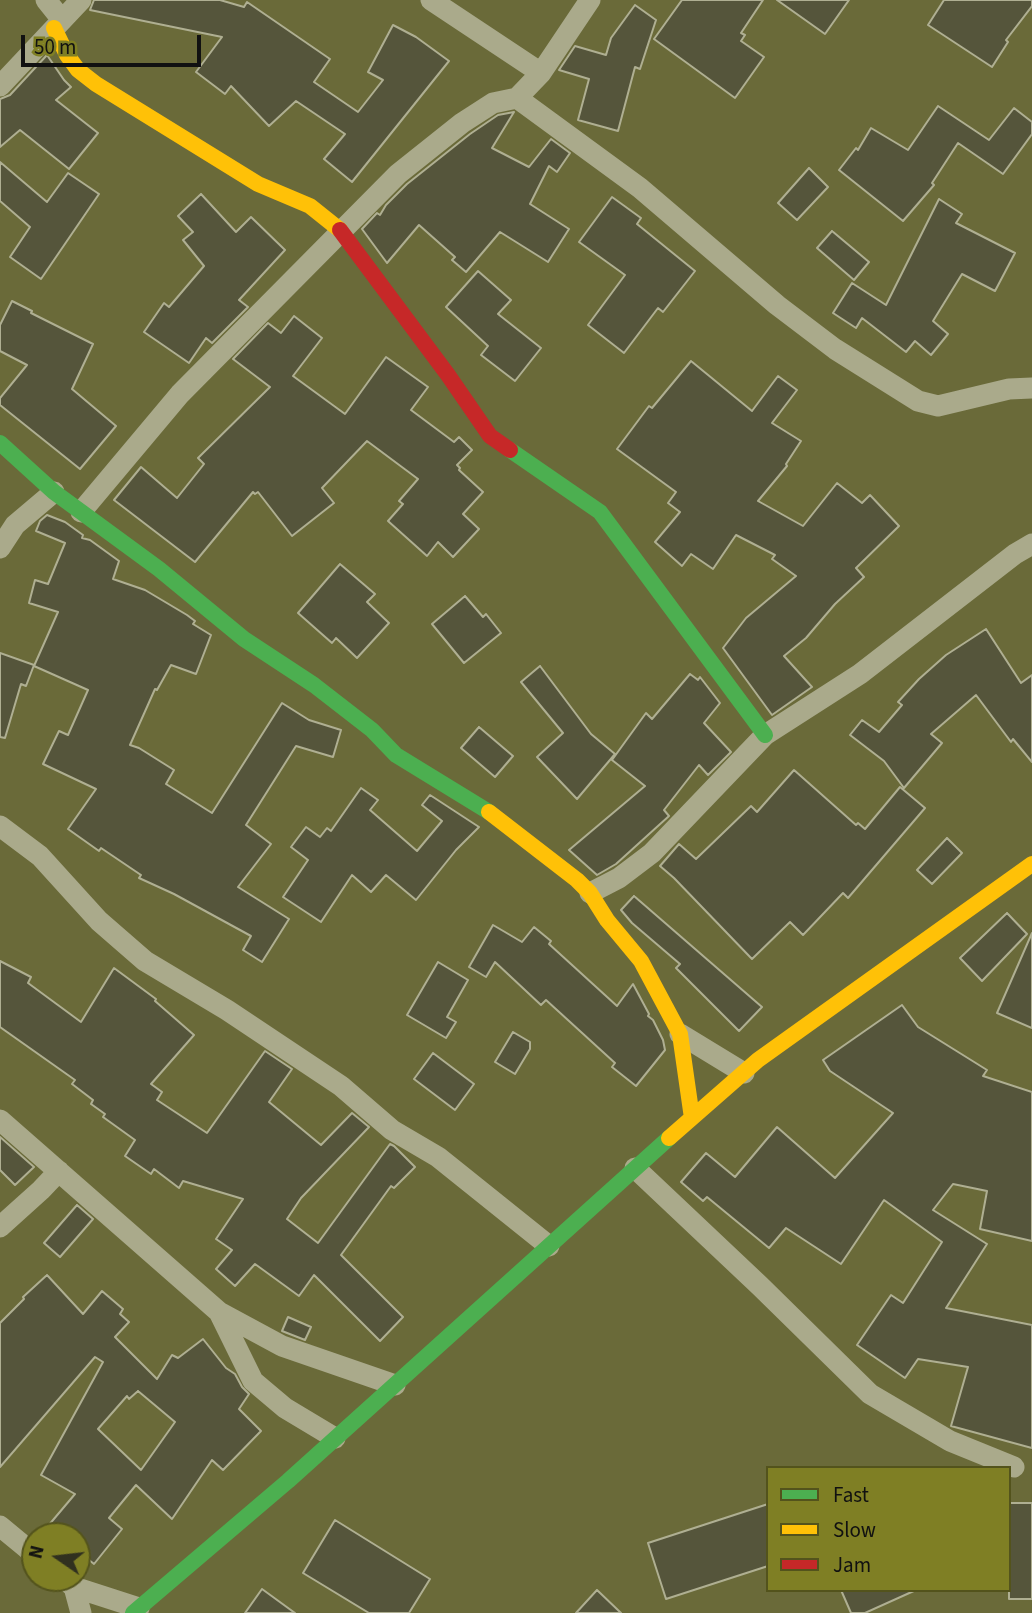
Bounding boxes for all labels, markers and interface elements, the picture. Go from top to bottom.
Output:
scale bar [24,21,205,65]
text: 50 m [34,32,76,62]
legend [766,1466,1011,1592]
text: Fast [833,1480,869,1510]
text: Slow [833,1515,876,1545]
north arrow [21,1522,91,1592]
text: N [22,1543,52,1562]
text: Jam [833,1550,871,1580]

